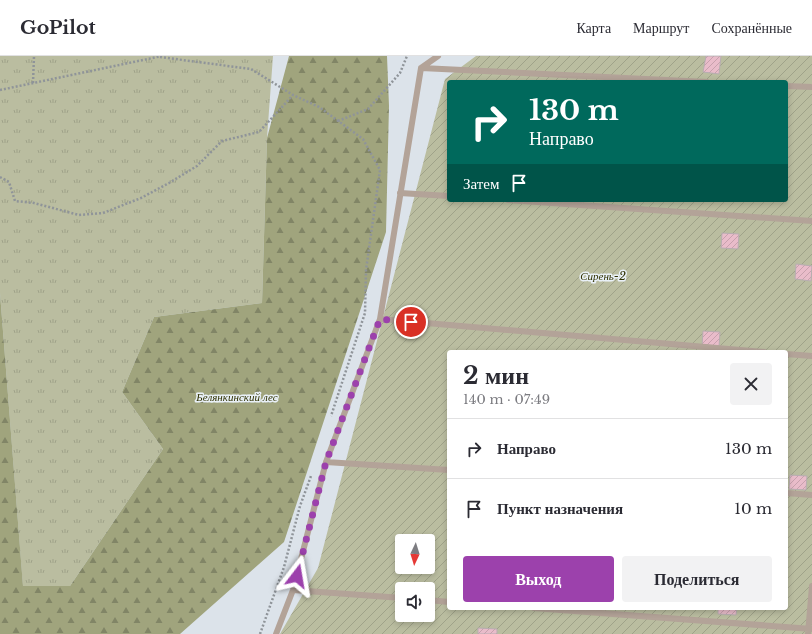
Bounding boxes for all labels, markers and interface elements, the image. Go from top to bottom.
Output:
text: GoPilot [20,16,96,39]
text: Карта [576,19,611,37]
text: Маршрут [633,19,689,37]
text: Сохранённые [711,19,792,37]
text: 130 m [529,93,619,128]
icon: right [463,96,515,148]
text: Направо [529,128,594,150]
icon: arrive [508,172,530,194]
text: Затем [463,174,500,193]
park label: Сирень-2 [580,269,626,283]
pin [394,305,428,339]
icon: arrive [400,311,422,333]
text: 2 мин [463,361,529,390]
button: close [730,363,772,405]
park label: Белянкинский лес [195,390,278,404]
text: 140 m · 07:49 [463,391,550,408]
icon: right [463,438,485,460]
text: Направо [497,439,556,458]
text: 130 m [725,439,772,458]
icon: arrive [463,498,485,520]
text: Пункт назначения [497,499,623,518]
text: 10 m [734,499,772,518]
north arrow [395,534,435,574]
map controls [395,534,435,622]
position arrow [276,555,318,597]
button: Выход [463,556,614,602]
button: Поделиться [622,556,772,602]
button: sound [395,582,435,622]

